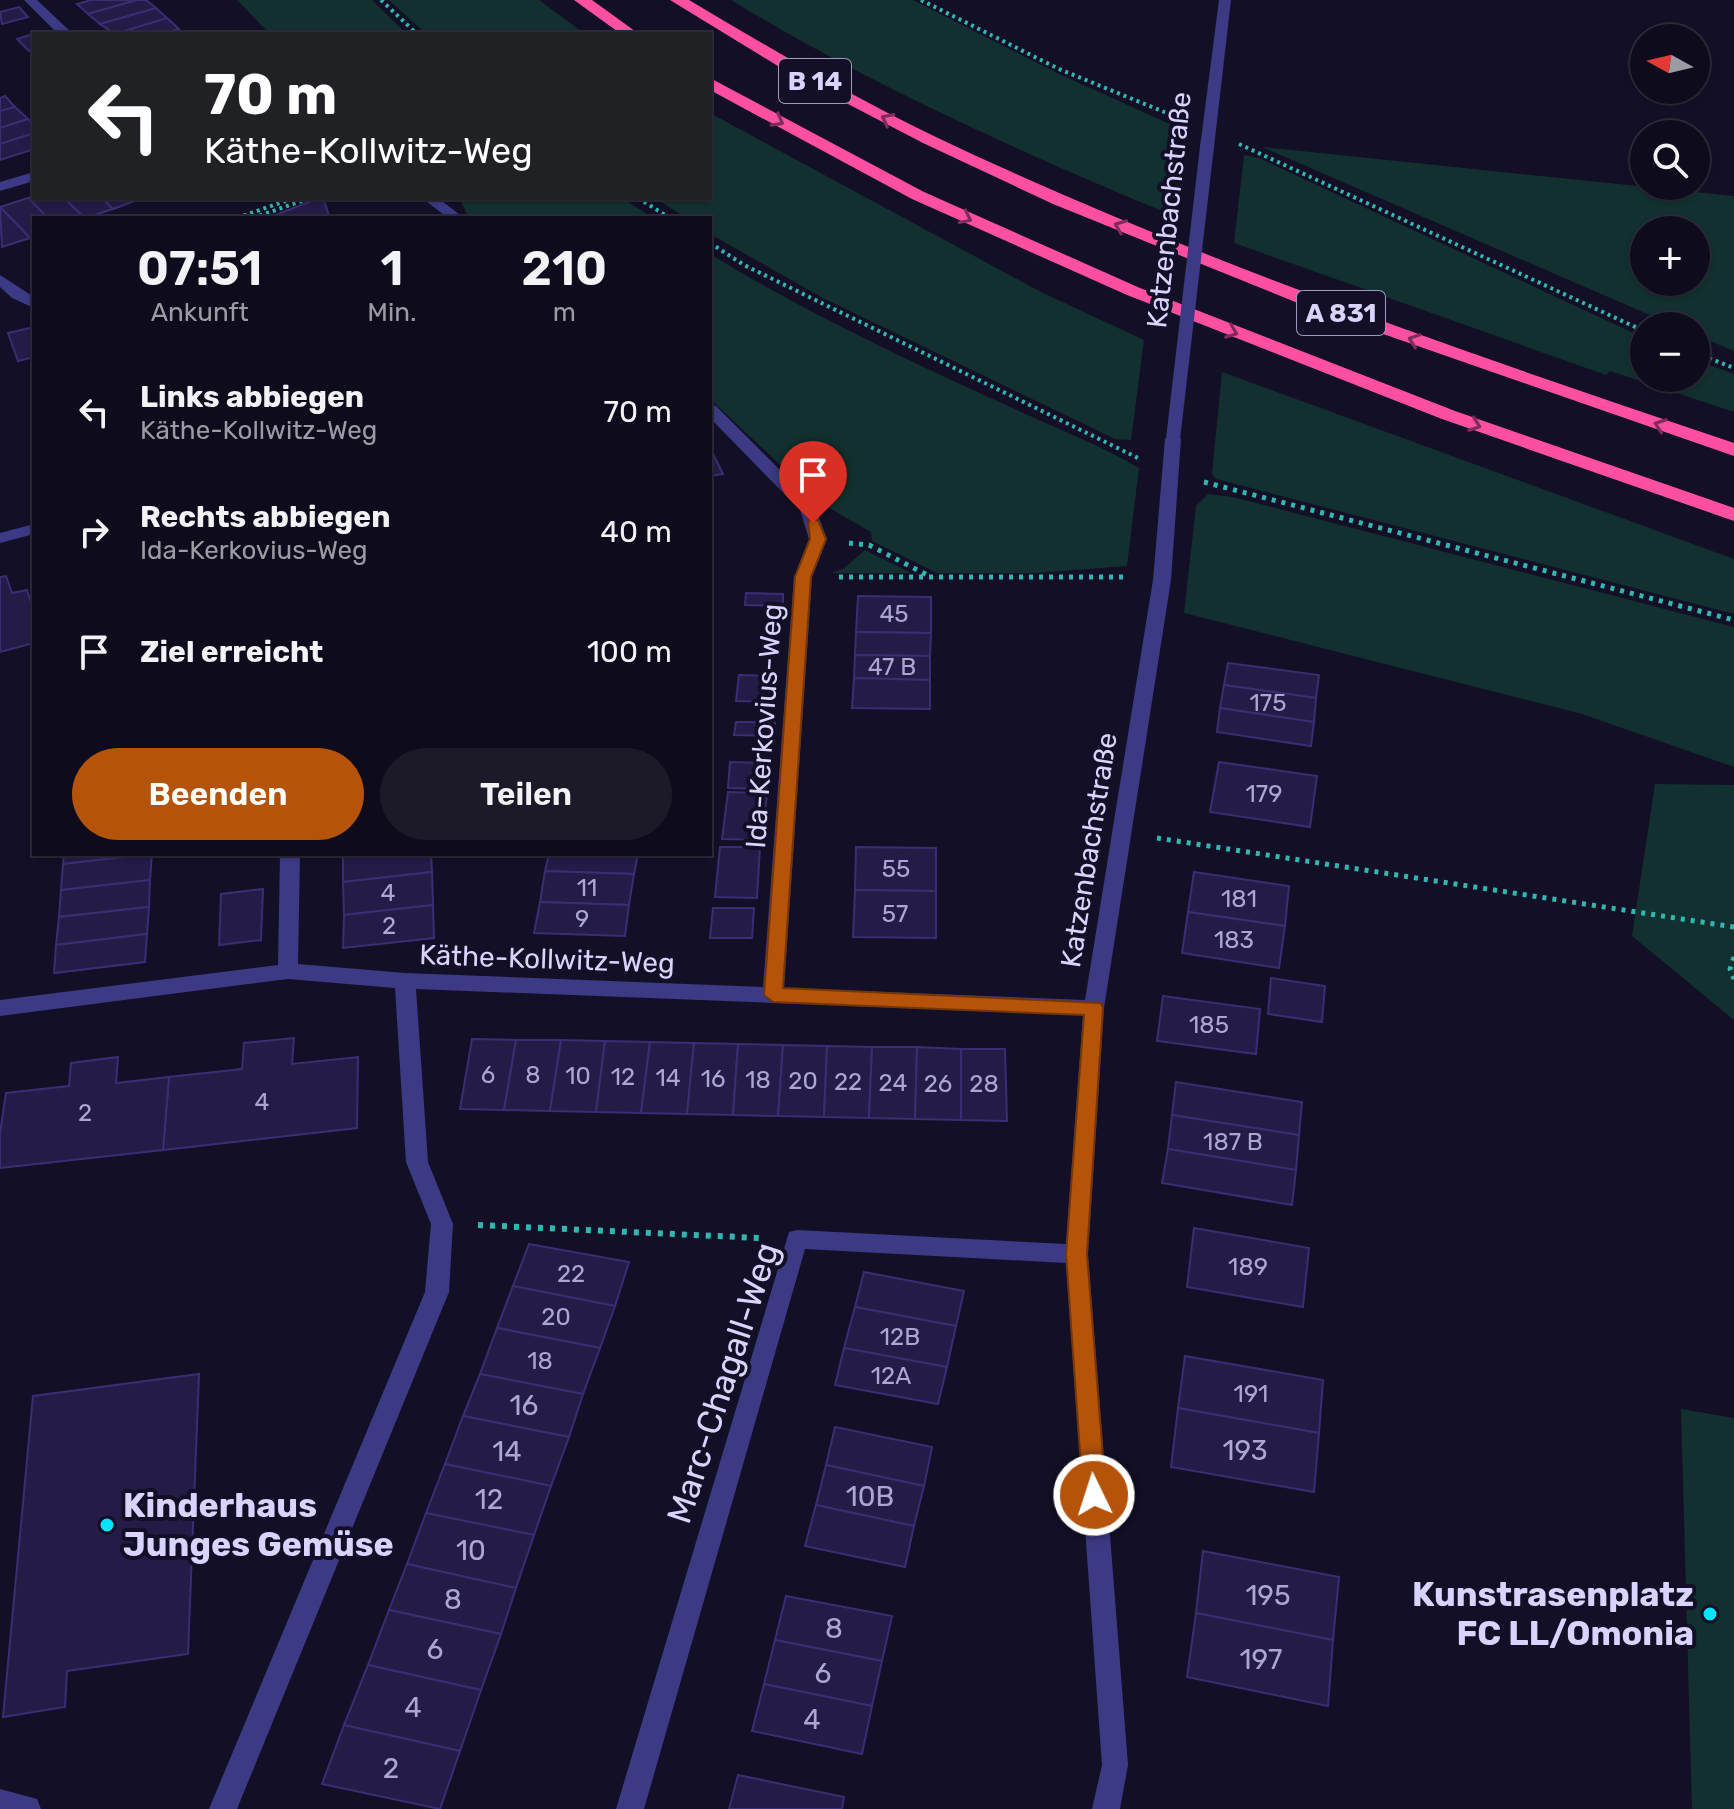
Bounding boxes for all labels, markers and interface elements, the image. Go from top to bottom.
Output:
north arrow [1630,24,1710,104]
map controls [1630,24,1710,392]
road number: B 14 [779,59,851,103]
text: 70 m [204,62,337,128]
icon: left [72,64,176,168]
street label: Katzenbachstraße [1140,90,1198,330]
one-way arrow [769,111,784,127]
one-way arrow [881,113,896,128]
button: search [1630,120,1710,200]
text: Käthe-Kollwitz-Weg [204,129,533,172]
one-way arrow [958,209,972,225]
button: + [1630,216,1710,296]
one-way arrow [1114,219,1128,236]
text: 07:51 [137,240,262,297]
text: 1 [380,240,403,297]
text: 210 [521,240,607,297]
road number: A 831 [1297,291,1385,335]
text: Ankunft [151,297,249,328]
text: Min. [367,297,417,328]
text: m [553,297,576,328]
button: − [1630,312,1710,392]
one-way arrow [1224,322,1238,339]
one-way arrow [1408,333,1422,350]
text: Links abbiegen [140,379,364,415]
icon: left [72,390,116,434]
text: 70 m [604,394,672,430]
text: Käthe-Kollwitz-Weg [140,415,377,446]
one-way arrow [1467,415,1481,431]
one-way arrow [1654,418,1668,434]
pin [779,441,847,523]
icon: arrive [791,453,835,497]
text: Rechts abbiegen [140,499,390,535]
icon: right [72,510,116,554]
text: 40 m [600,514,672,550]
text: Ida-Kerkovius-Weg [140,535,368,566]
house number: 45 [879,600,909,628]
street label: Ida-Kerkovius-Weg [739,603,789,849]
icon: arrive [72,630,116,674]
text: Ziel erreicht [140,634,323,670]
text: 100 m [587,634,672,670]
house number: 47 B [868,653,916,681]
house number: 175 [1250,689,1286,717]
street label: Katzenbachstraße [1054,730,1124,970]
button: Beenden [72,748,364,840]
button: Teilen [380,748,672,840]
house number: 179 [1246,780,1282,808]
house number: 55 [882,855,910,883]
house number: 11 [577,874,597,902]
house number: 4 [381,879,396,907]
house number: 181 [1221,885,1257,913]
house number: 57 [882,900,908,928]
house number: 9 [575,905,589,933]
house number: 2 [382,912,396,940]
house number: 183 [1214,926,1254,954]
street label: Käthe-Kollwitz-Weg [419,938,675,980]
house number: 185 [1189,1011,1229,1039]
house number: 6 [481,1061,495,1089]
house number: 8 [525,1061,541,1089]
house number: 10 [565,1062,591,1090]
house number: 12 [611,1063,635,1091]
house number: 14 [655,1064,681,1092]
house number: 16 [701,1065,725,1093]
house number: 18 [745,1066,771,1094]
house number: 20 [788,1067,818,1095]
house number: 22 [834,1068,862,1096]
house number: 24 [879,1069,907,1097]
house number: 26 [924,1070,952,1098]
house number: 28 [969,1070,999,1098]
house number: 4 [255,1088,270,1116]
house number: 2 [78,1099,92,1127]
house number: 187 B [1203,1128,1263,1156]
street label: Marc-Chagall-Weg [658,1237,788,1529]
house number: 189 [1228,1253,1268,1281]
house number: 22 [557,1260,585,1288]
house number: 20 [541,1303,571,1331]
house number: 12B [880,1323,920,1351]
house number: 18 [527,1347,553,1375]
house number: 12A [871,1362,911,1390]
house number: 191 [1234,1380,1268,1408]
house number: 16 [510,1389,538,1422]
house number: 193 [1223,1434,1267,1467]
house number: 14 [492,1435,522,1468]
position arrow [1052,1453,1136,1537]
house number: 10B [846,1480,894,1513]
house number: 12 [475,1483,503,1516]
place label: Kinderhaus Junges Gemüse [123,1485,394,1565]
marker: Kinderhaus Junges Gemüse [98,1516,116,1534]
house number: 10 [456,1534,486,1567]
place label: Kunstrasenplatz FC LL/Omonia [1412,1574,1694,1654]
house number: 195 [1245,1579,1291,1612]
house number: 8 [444,1583,462,1616]
marker: Kunstrasenplatz FC LL/Omonia [1701,1605,1719,1623]
house number: 8 [825,1612,843,1645]
house number: 6 [427,1633,443,1666]
house number: 197 [1240,1643,1282,1676]
house number: 6 [815,1657,831,1690]
house number: 4 [404,1691,422,1724]
house number: 4 [803,1703,821,1736]
house number: 2 [383,1752,399,1785]

